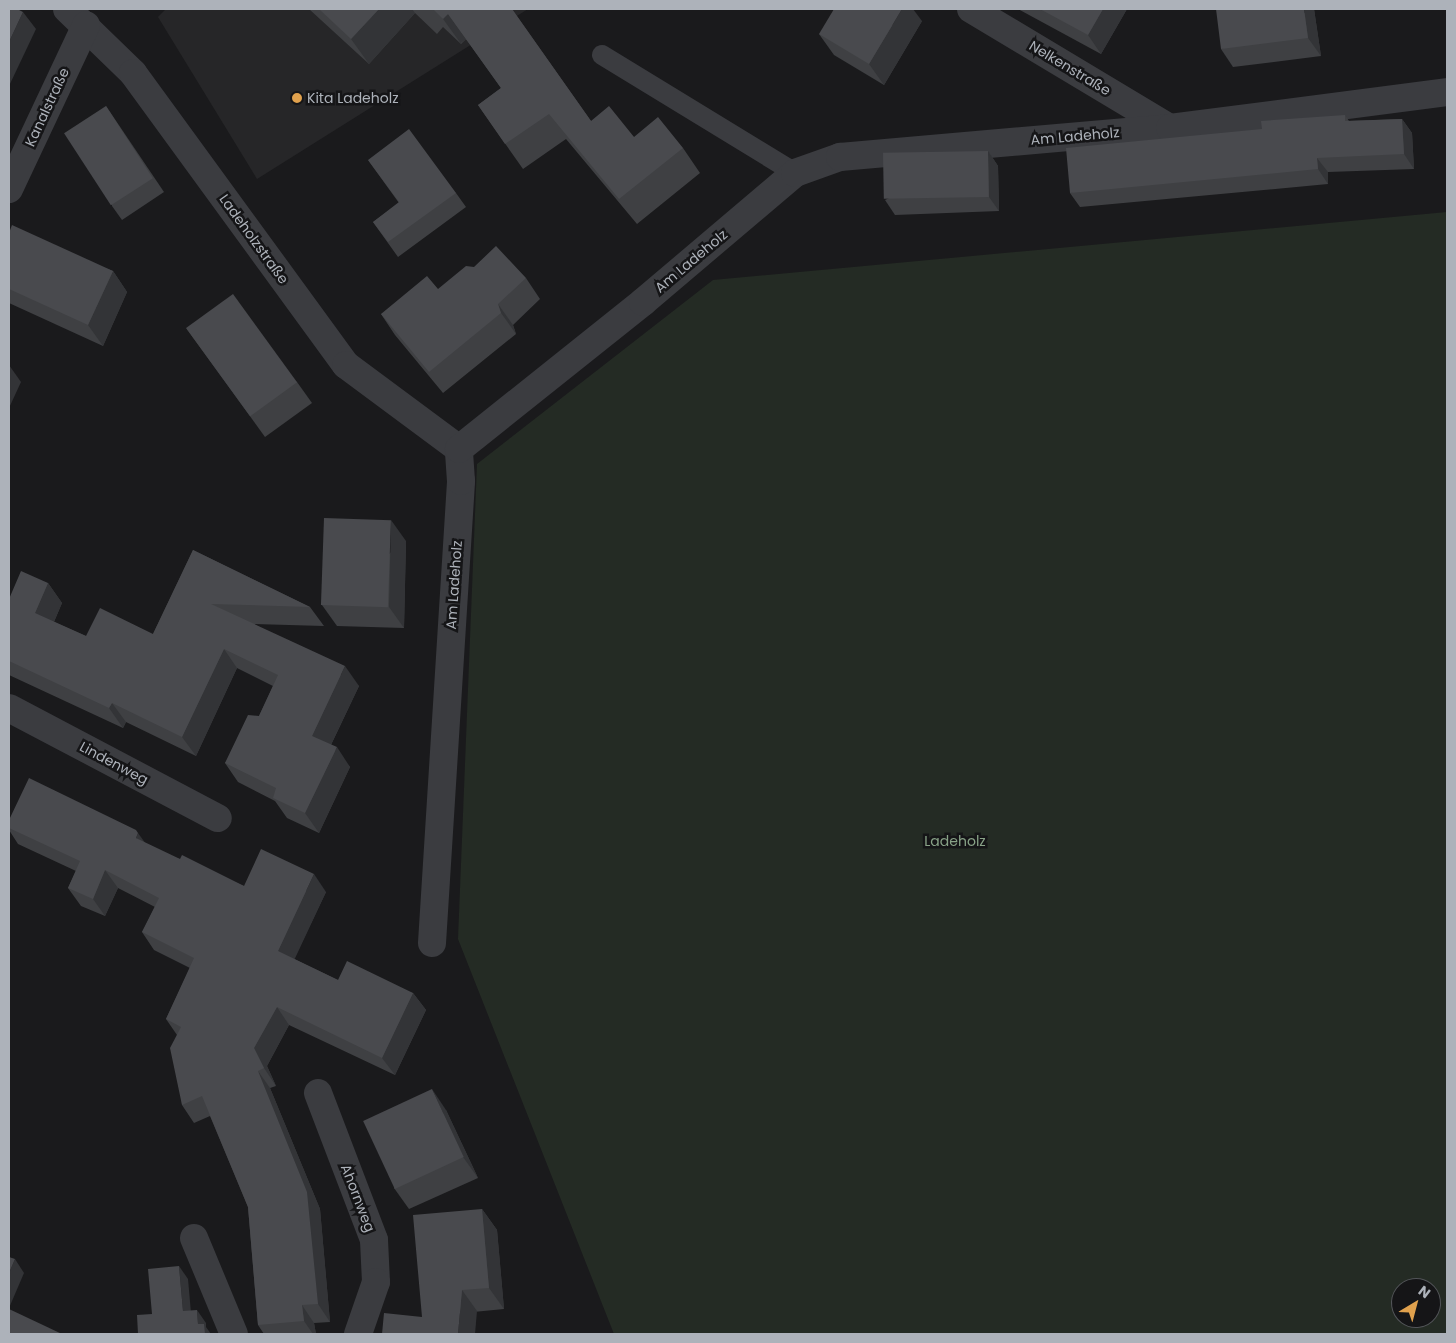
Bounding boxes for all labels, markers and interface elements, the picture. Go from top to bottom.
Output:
street label: Nelkenstraße [1026,37,1114,99]
street label: Kanalstraße [21,65,73,149]
place label: Kita Ladeholz [307,90,399,106]
marker: Kita Ladeholz [291,92,303,104]
street label: Am Ladeholz [1030,124,1120,148]
street label: Ladeholzstraße [216,191,292,287]
street label: Am Ladeholz [652,226,730,296]
street label: Am Ladeholz [443,540,465,630]
street label: Lindenweg [77,738,151,788]
park label: Ladeholz [924,833,986,849]
street label: Ahornweg [337,1162,379,1234]
north arrow [1391,1278,1441,1328]
text: N [1414,1281,1435,1303]

